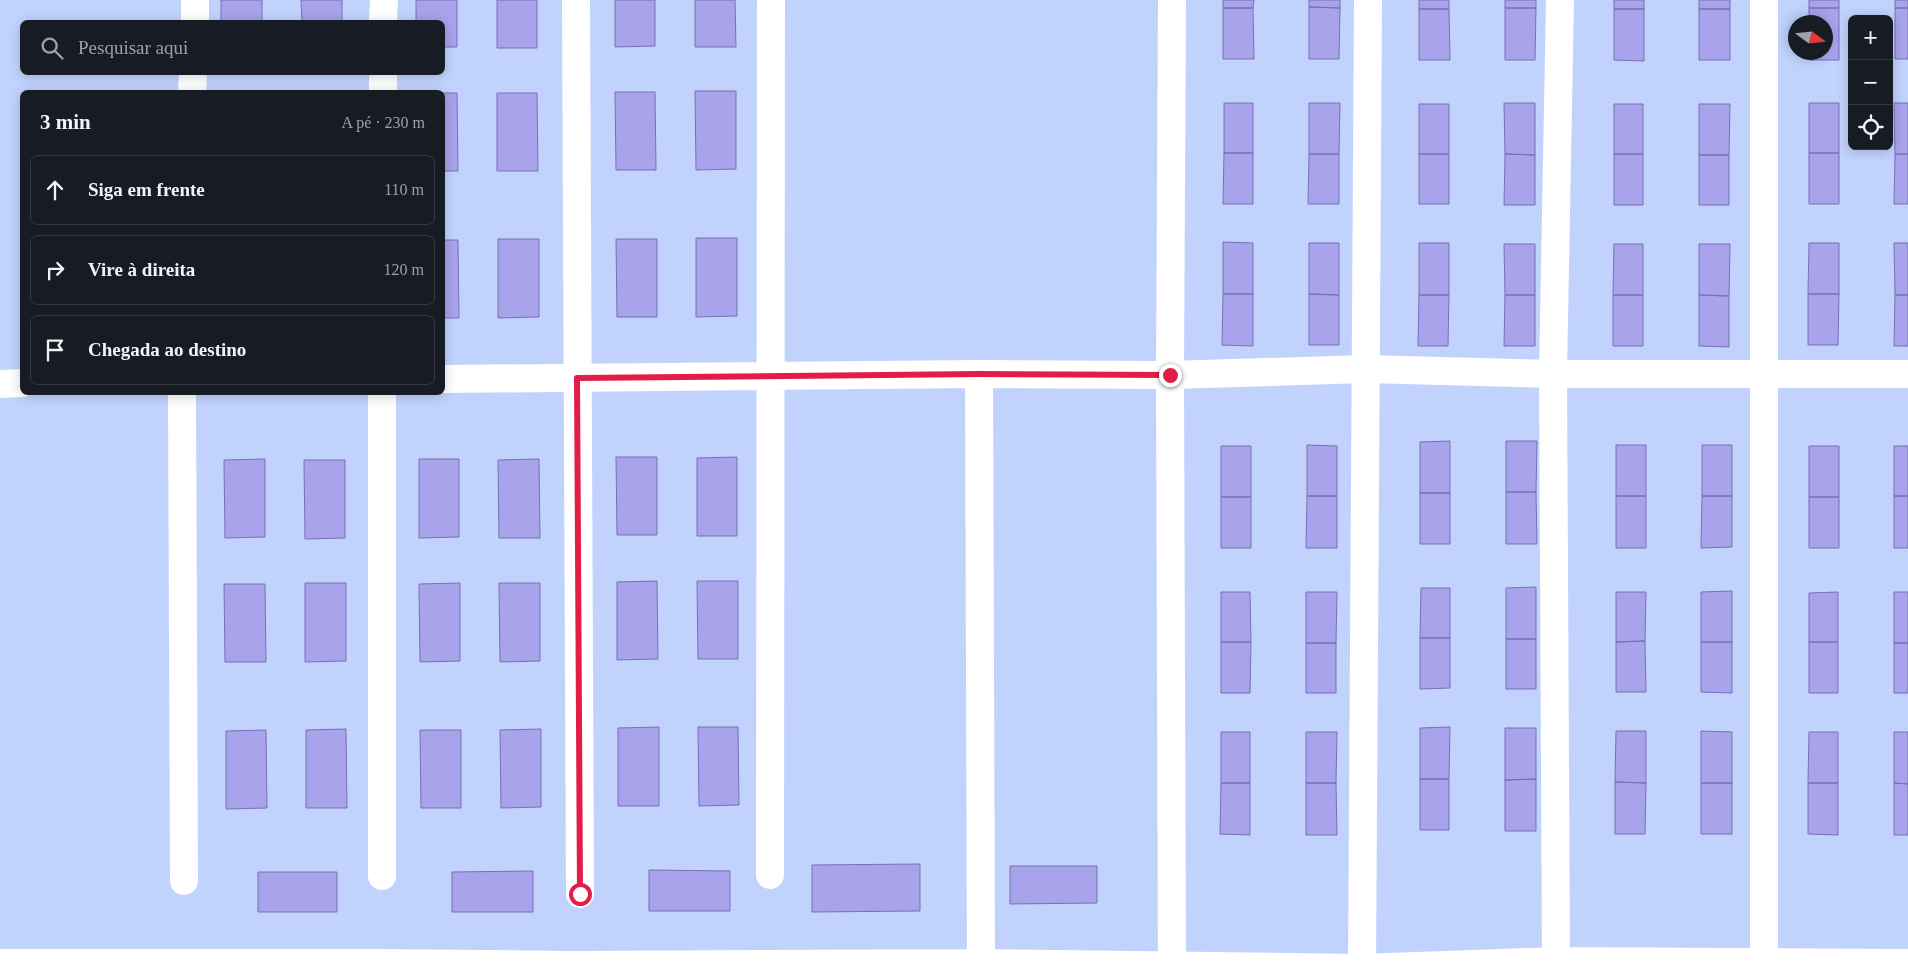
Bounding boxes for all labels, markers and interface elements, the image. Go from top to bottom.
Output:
north arrow [1788,15,1833,60]
map controls [1848,15,1893,150]
button: + [1848,15,1893,60]
search box [20,20,445,75]
icon: search [38,34,66,62]
text: Pesquisar aqui [78,37,188,58]
button: − [1848,60,1893,105]
button: locate [1848,105,1893,150]
text: 3 min [40,110,91,134]
text: A pé · 230 m [341,114,425,131]
icon: ahead [41,176,69,204]
text: Siga em frente [88,179,205,200]
text: 110 m [384,181,424,198]
icon: right [41,256,69,284]
text: Vire à direita [88,259,195,280]
text: 120 m [384,261,424,278]
icon: arrive [41,336,69,364]
text: Chegada ao destino [88,339,246,360]
route end [1159,364,1182,387]
route start [569,883,592,906]

